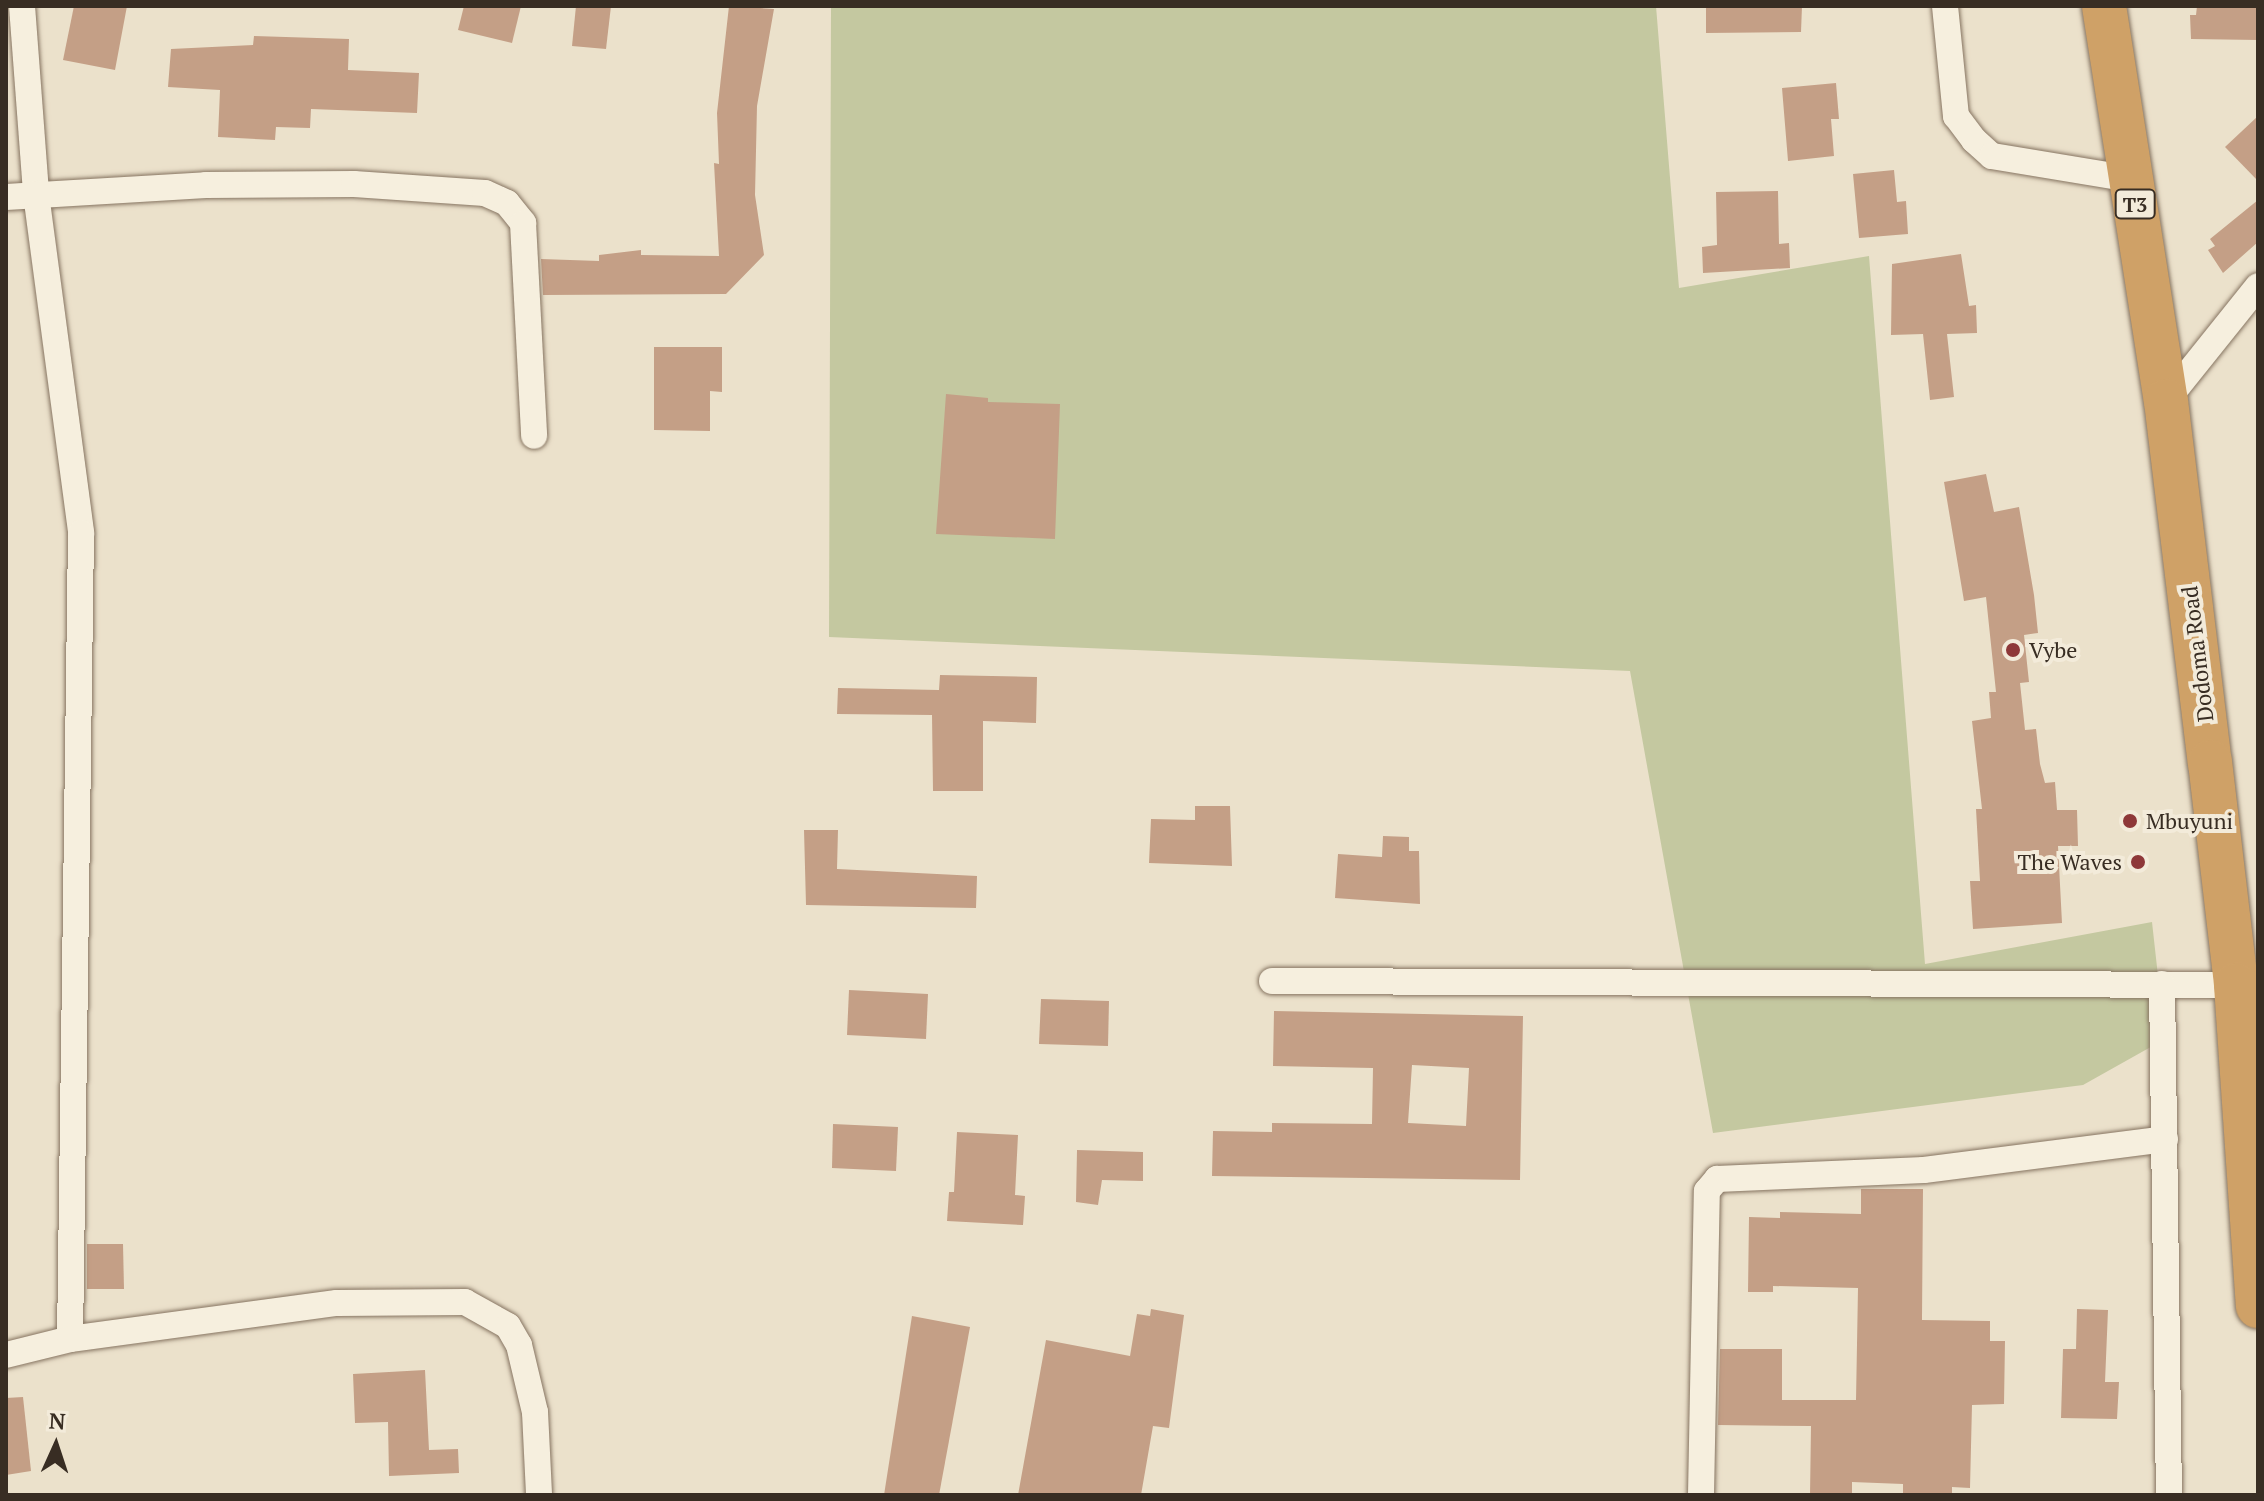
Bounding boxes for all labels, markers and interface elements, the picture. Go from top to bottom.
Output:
road number: T3 [2113,188,2157,220]
street label: Dodoma Road [2176,585,2218,723]
place label: Vybe [2029,637,2077,663]
marker: Vybe [2004,641,2022,659]
place label: Mbuyuni [2146,808,2233,834]
marker: Mbuyuni [2121,812,2139,830]
place label: The Waves [2017,849,2122,875]
marker: The Waves [2129,853,2147,871]
north arrow [16,1405,96,1485]
text: N [48,1406,66,1435]

